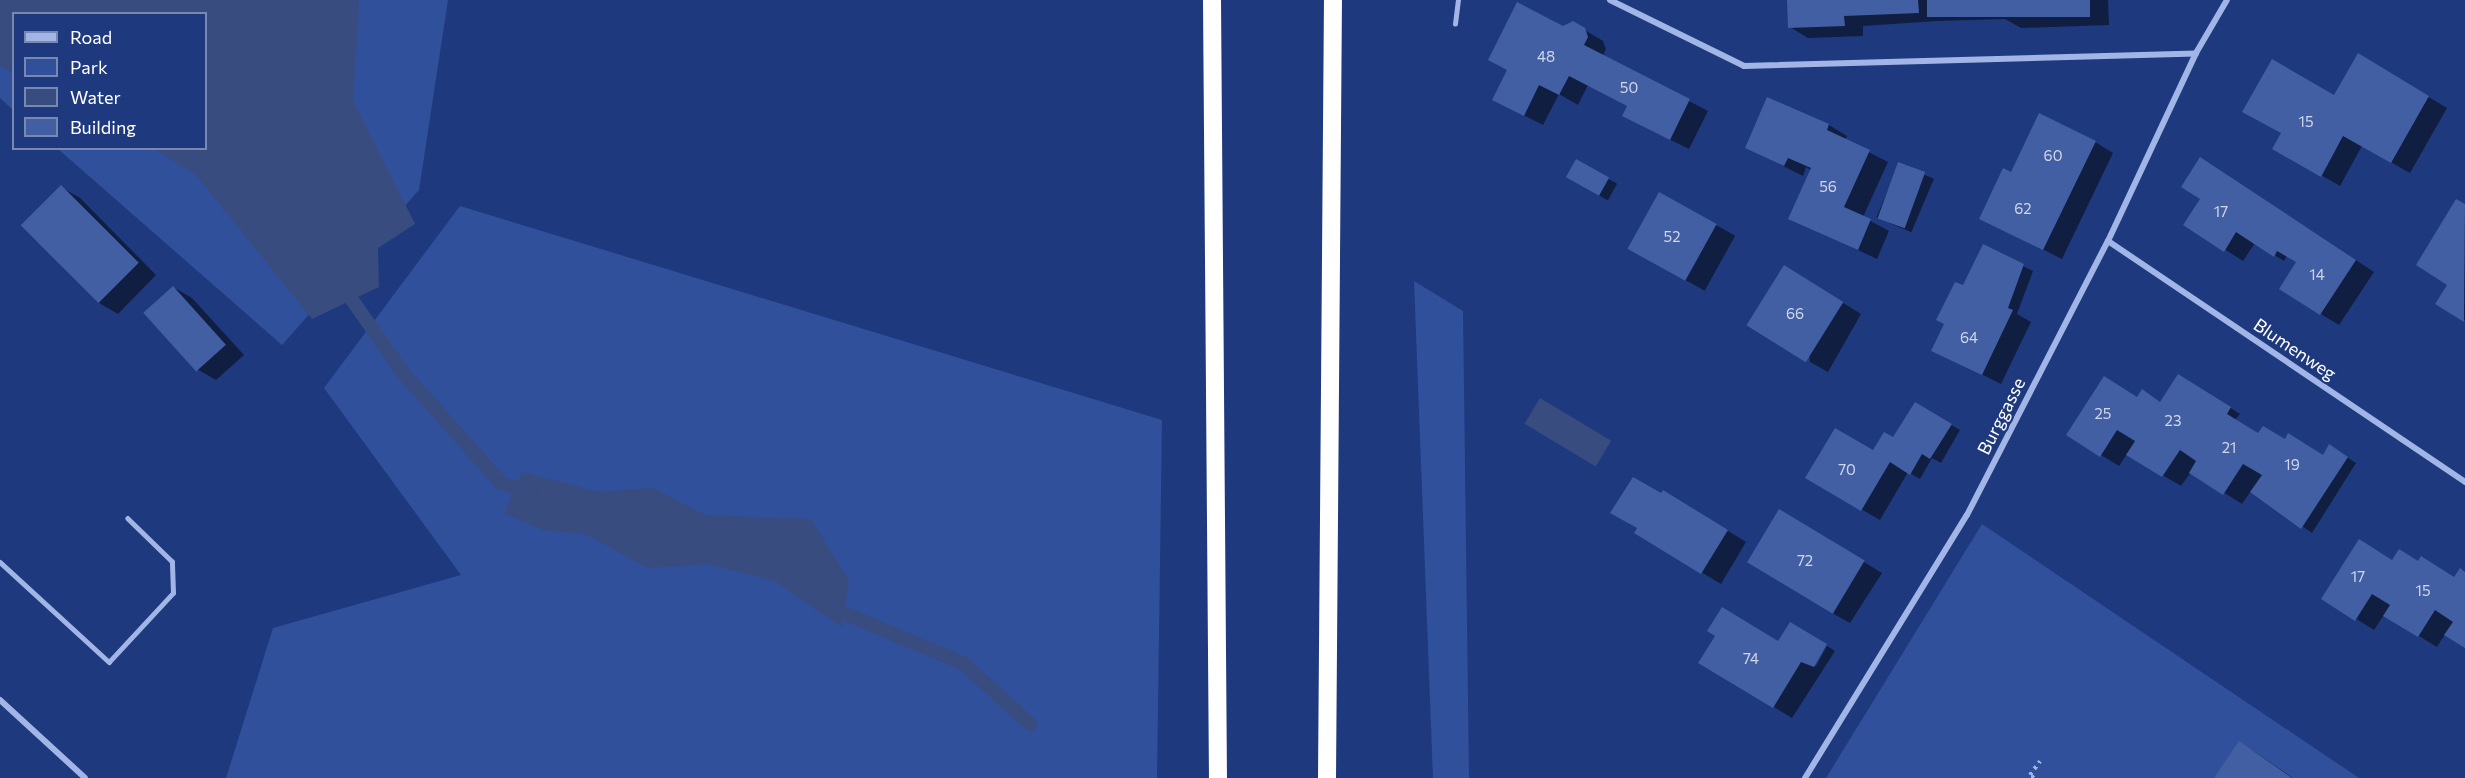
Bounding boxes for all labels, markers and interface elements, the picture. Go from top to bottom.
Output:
legend [12,12,207,150]
text: Road [70,26,112,48]
house number: 48 [1537,48,1555,66]
text: Park [70,56,108,78]
house number: 50 [1620,79,1638,97]
text: Water [70,86,121,108]
house number: 15 [2298,113,2314,131]
text: Building [70,116,136,138]
house number: 60 [2044,147,2062,165]
house number: 56 [1819,178,1837,196]
house number: 62 [2014,200,2032,218]
house number: 17 [2214,203,2228,221]
house number: 52 [1664,228,1680,246]
house number: 14 [2309,266,2325,284]
house number: 66 [1786,305,1804,323]
street label: Blumenweg [2250,314,2340,384]
house number: 64 [1960,329,1978,347]
street label: Burggasse [1972,374,2030,458]
house number: 25 [2095,405,2111,423]
house number: 23 [2165,412,2181,430]
house number: 21 [2222,439,2236,457]
house number: 19 [2284,456,2300,474]
house number: 70 [1838,461,1856,479]
house number: 72 [1797,552,1813,570]
house number: 17 [2351,568,2365,586]
house number: 15 [2415,582,2431,600]
house number: 74 [1743,650,1759,668]

